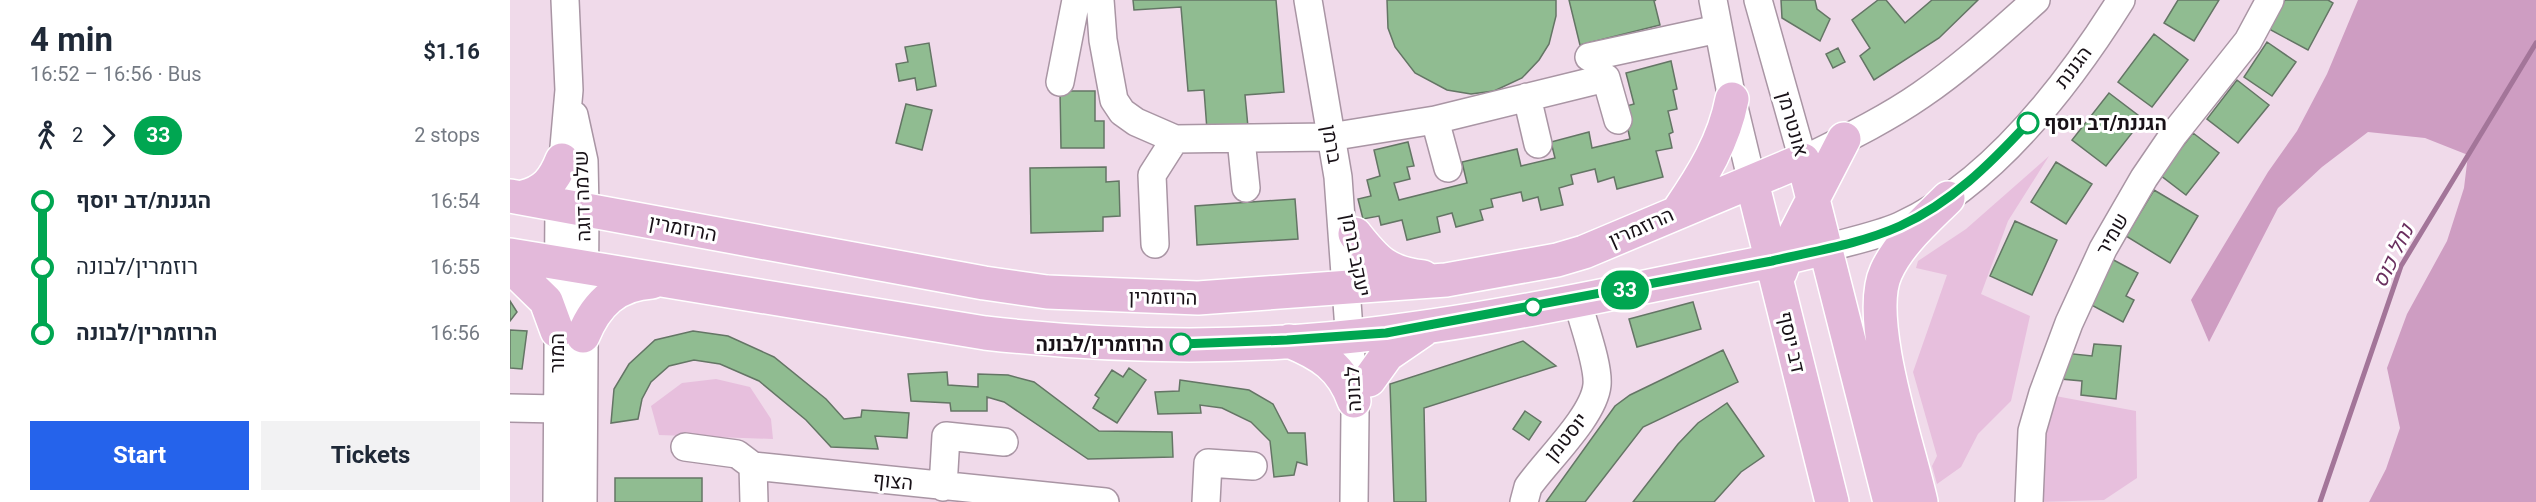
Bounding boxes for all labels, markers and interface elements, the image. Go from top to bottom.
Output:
text: 4 min [30,20,113,59]
text: $1.16 [423,39,480,64]
street label: הגננת [2049,41,2097,93]
text: 16:52 – 16:56 · Bus [30,62,202,86]
street label: אונטרמן [1772,89,1814,159]
place label: הגננת/דב יוסף [2044,111,2167,135]
marker: הגננת/דב יוסף [2017,112,2039,134]
icon: walk [30,119,63,152]
icon: forward [92,119,125,152]
text: 2 [72,123,83,147]
text: 33 [146,123,170,147]
text: 2 stops [414,123,480,147]
street label: ברמן [1317,123,1347,166]
street label: שלמה דוגה [568,150,596,242]
text: הגננת/דב יוסף [76,188,211,213]
text: 16:54 [430,189,480,213]
street label: הרוזמרין [1605,202,1677,252]
street label: שמיר [2091,209,2133,259]
street label: הרוזמרין [647,210,719,246]
street label: יעקב ברמן [1336,211,1376,299]
water label: נחל כוס [2367,219,2419,291]
text: רוזמרין/לבונה [76,254,198,279]
text: 16:55 [430,255,480,279]
line badge: 33 [1598,270,1652,310]
text: 33 [1613,278,1637,302]
street label: הרוזמרין [1128,284,1198,310]
unlabelled marker [1524,298,1542,316]
street label: דב יוסף [1773,309,1811,375]
text: הרוזמרין/לבונה [76,320,217,345]
text: 16:56 [430,321,480,345]
place label: הרוזמרין/לבונה [1035,332,1164,356]
street label: המור [545,333,569,373]
marker: הרוזמרין/לבונה [1170,333,1192,355]
street label: לבונה [1340,366,1366,412]
street label: יוסטמן [1539,408,1593,466]
button: Start [30,421,249,490]
button: Tickets [261,421,480,490]
street label: הצוף [872,467,914,495]

